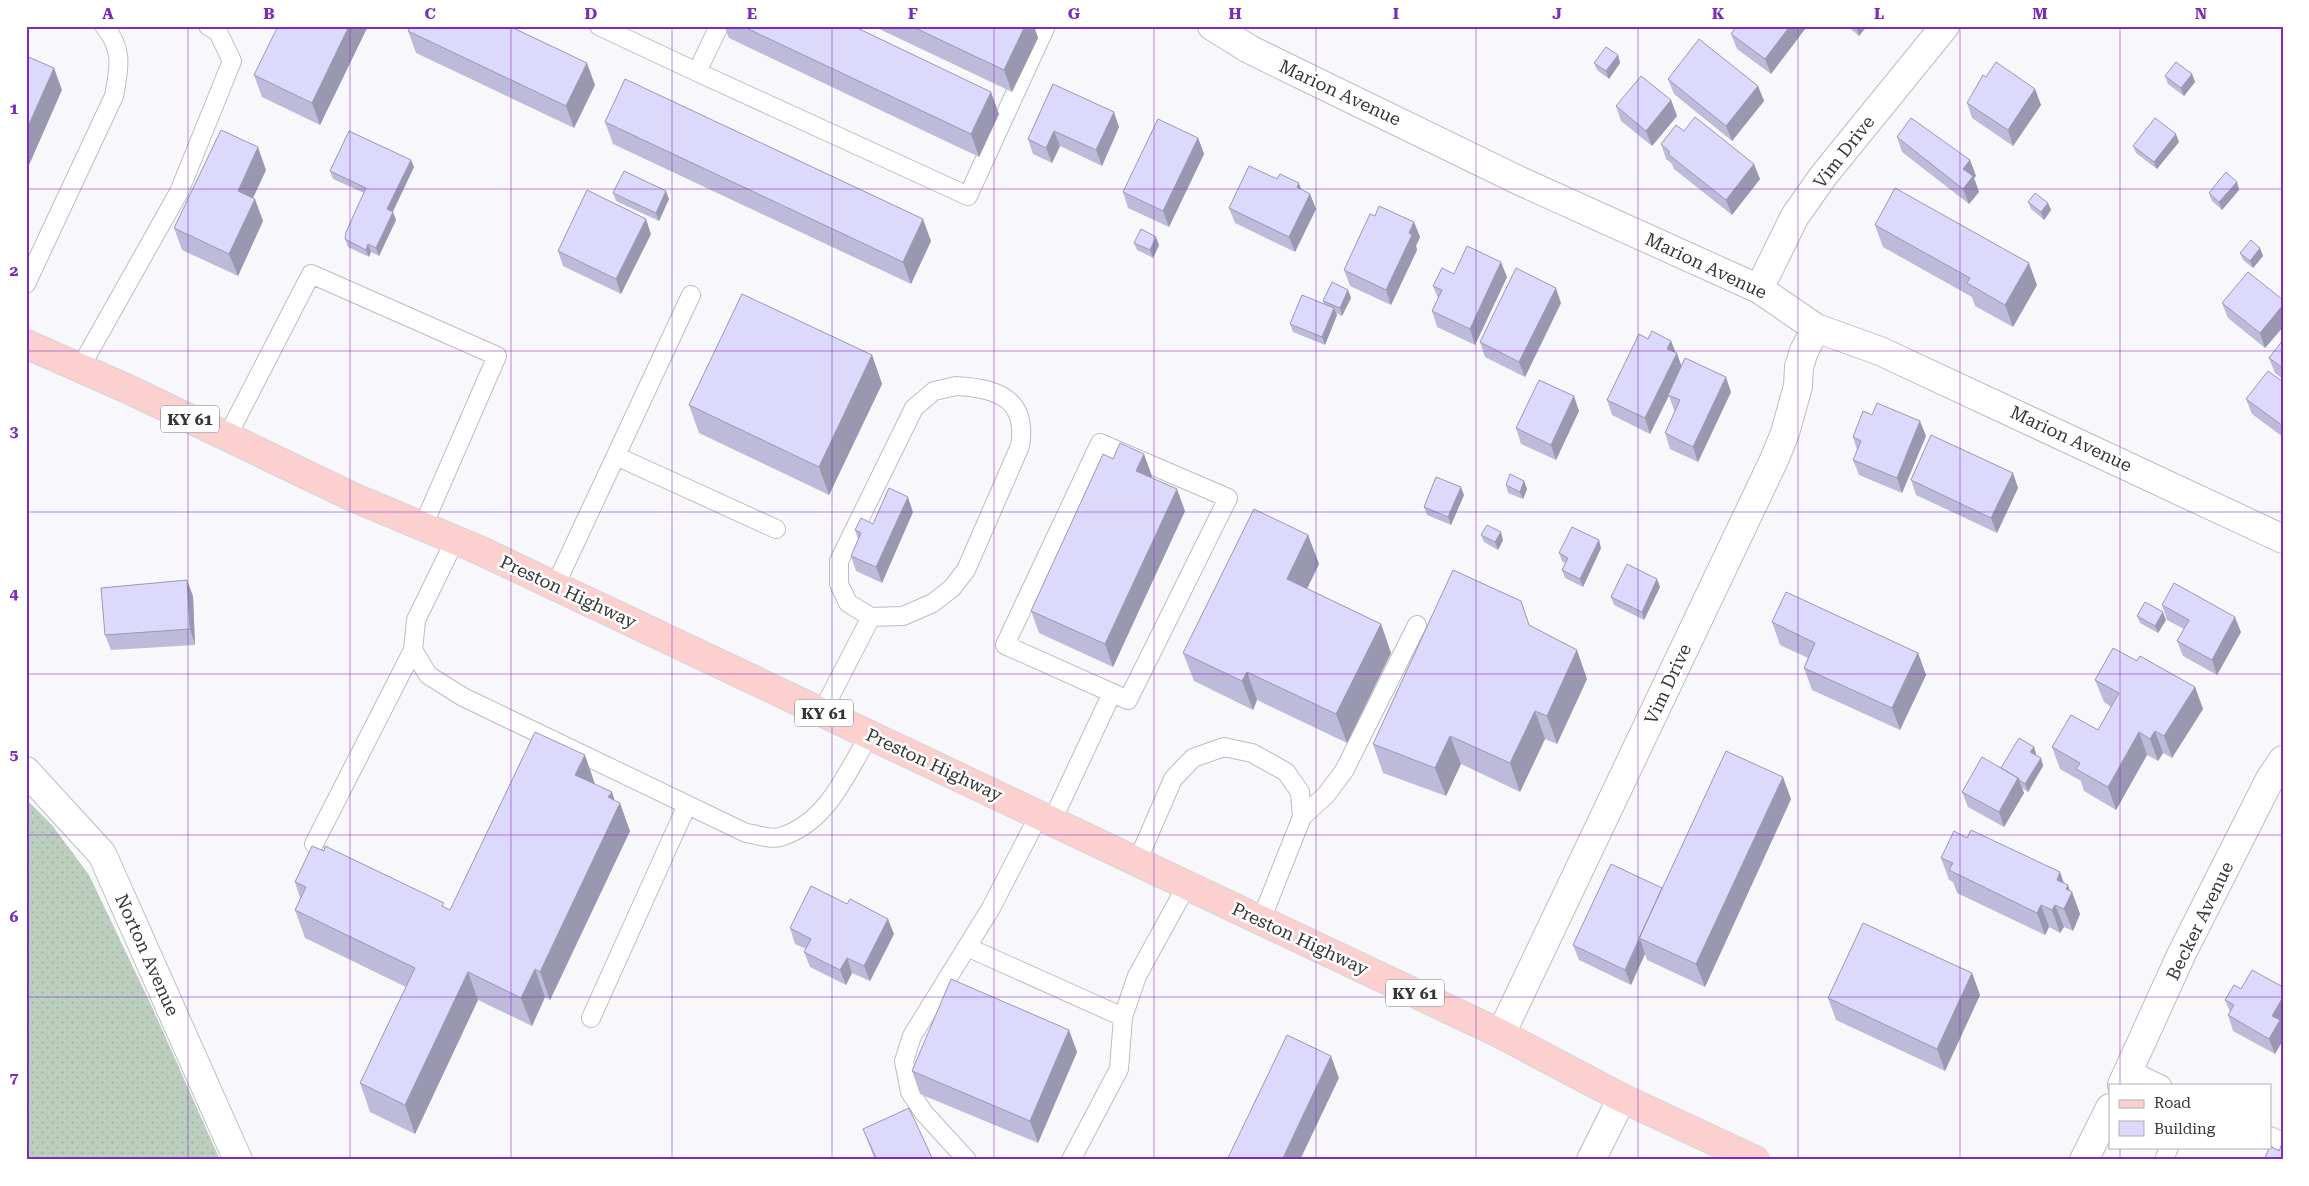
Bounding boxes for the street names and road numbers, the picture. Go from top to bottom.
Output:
street label: Marion Avenue [1276,55,1404,130]
street label: Vim Drive [1809,111,1879,192]
street label: Marion Avenue [1642,228,1770,303]
street label: Marion Avenue [2007,401,2135,476]
road number: KY 61 [161,406,219,432]
street label: Preston Highway [497,551,640,632]
street label: Vim Drive [1640,640,1695,727]
road number: KY 61 [795,700,853,726]
street label: Preston Highway [863,724,1006,805]
street label: Becker Avenue [2162,858,2237,984]
street label: Norton Avenue [111,891,184,1019]
street label: Preston Highway [1229,898,1372,979]
road number: KY 61 [1386,980,1444,1006]

